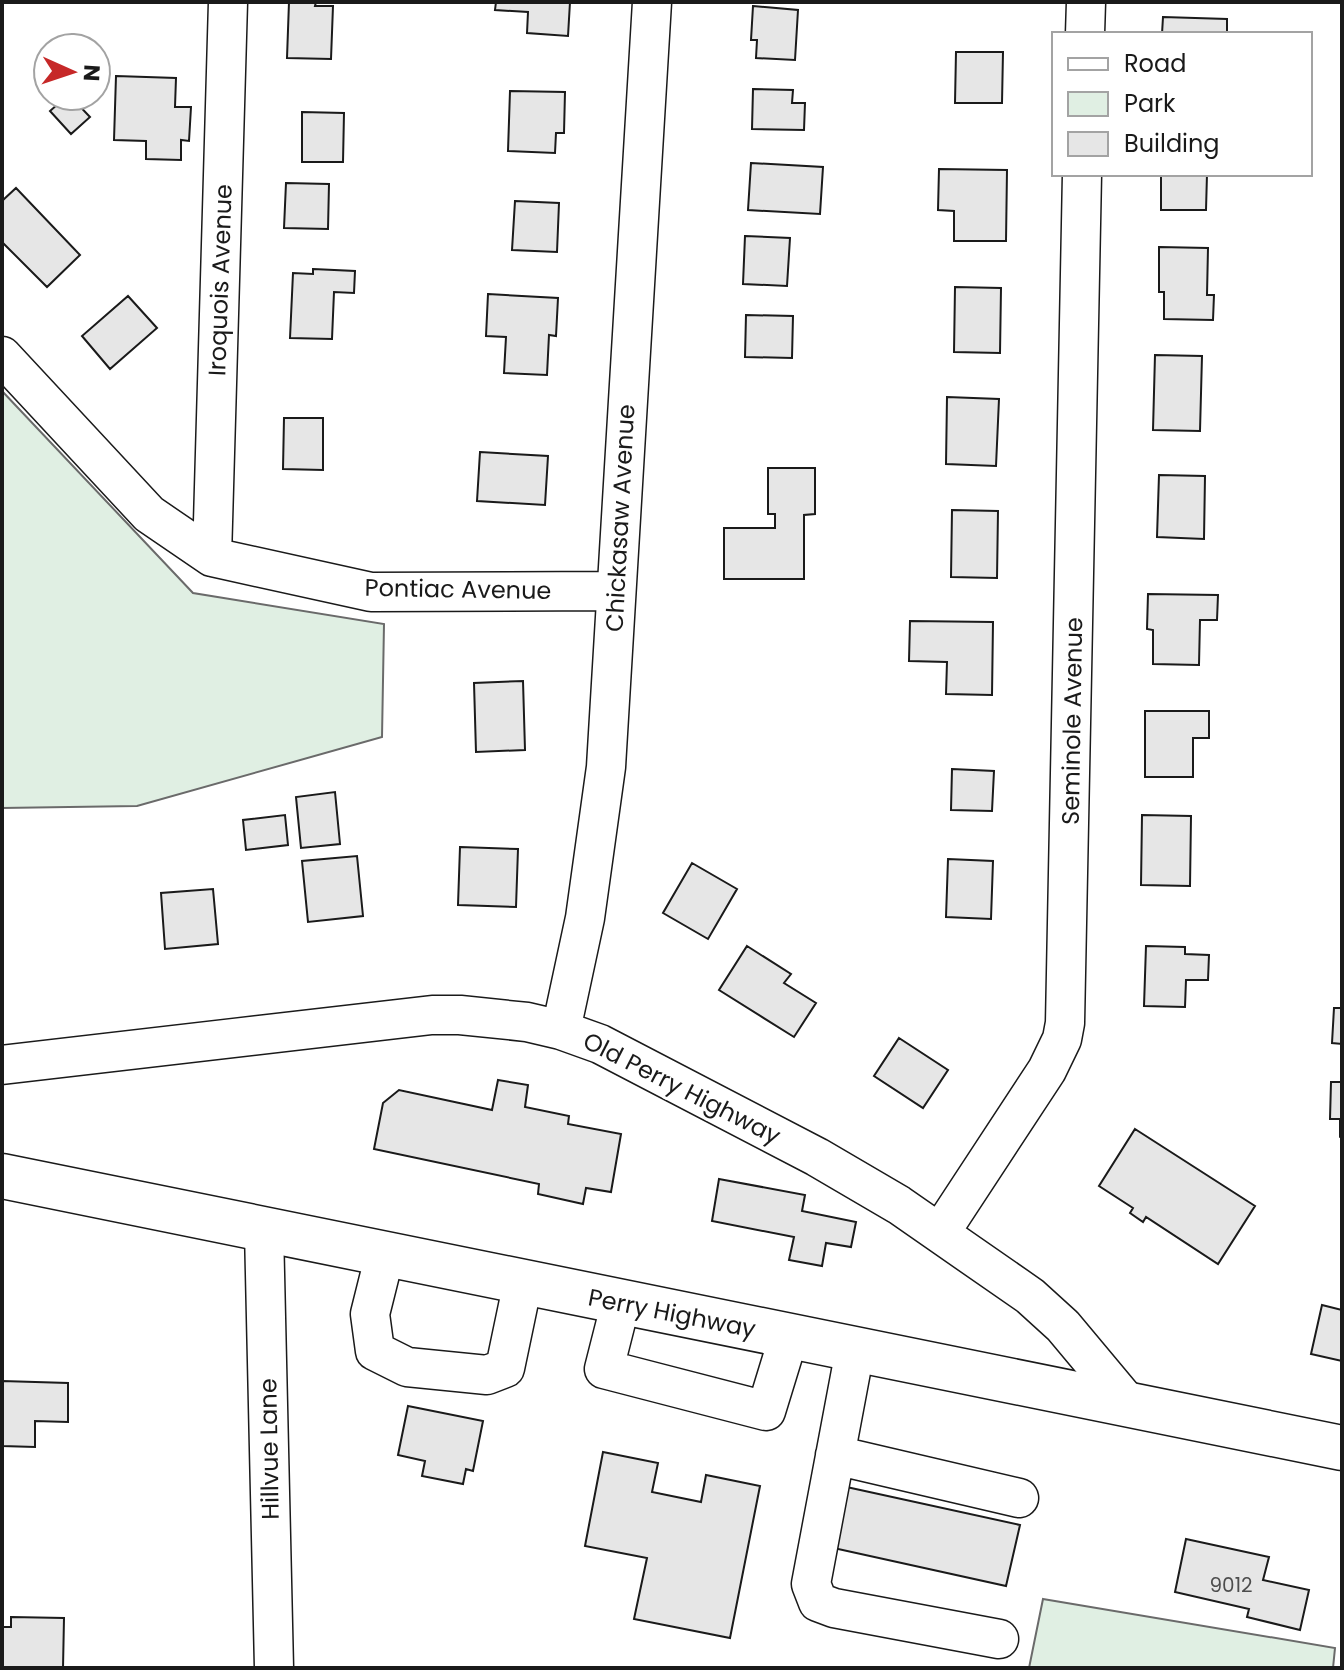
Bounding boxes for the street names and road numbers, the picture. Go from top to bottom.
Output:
street label: Iroquois Avenue [200,183,240,377]
street label: Chickasaw Avenue [598,403,642,633]
street label: Pontiac Avenue [364,571,552,607]
street label: Seminole Avenue [1054,617,1090,825]
street label: Old Perry Highway [578,1024,787,1152]
street label: Perry Highway [585,1281,759,1346]
street label: Hillvue Lane [251,1378,287,1520]

